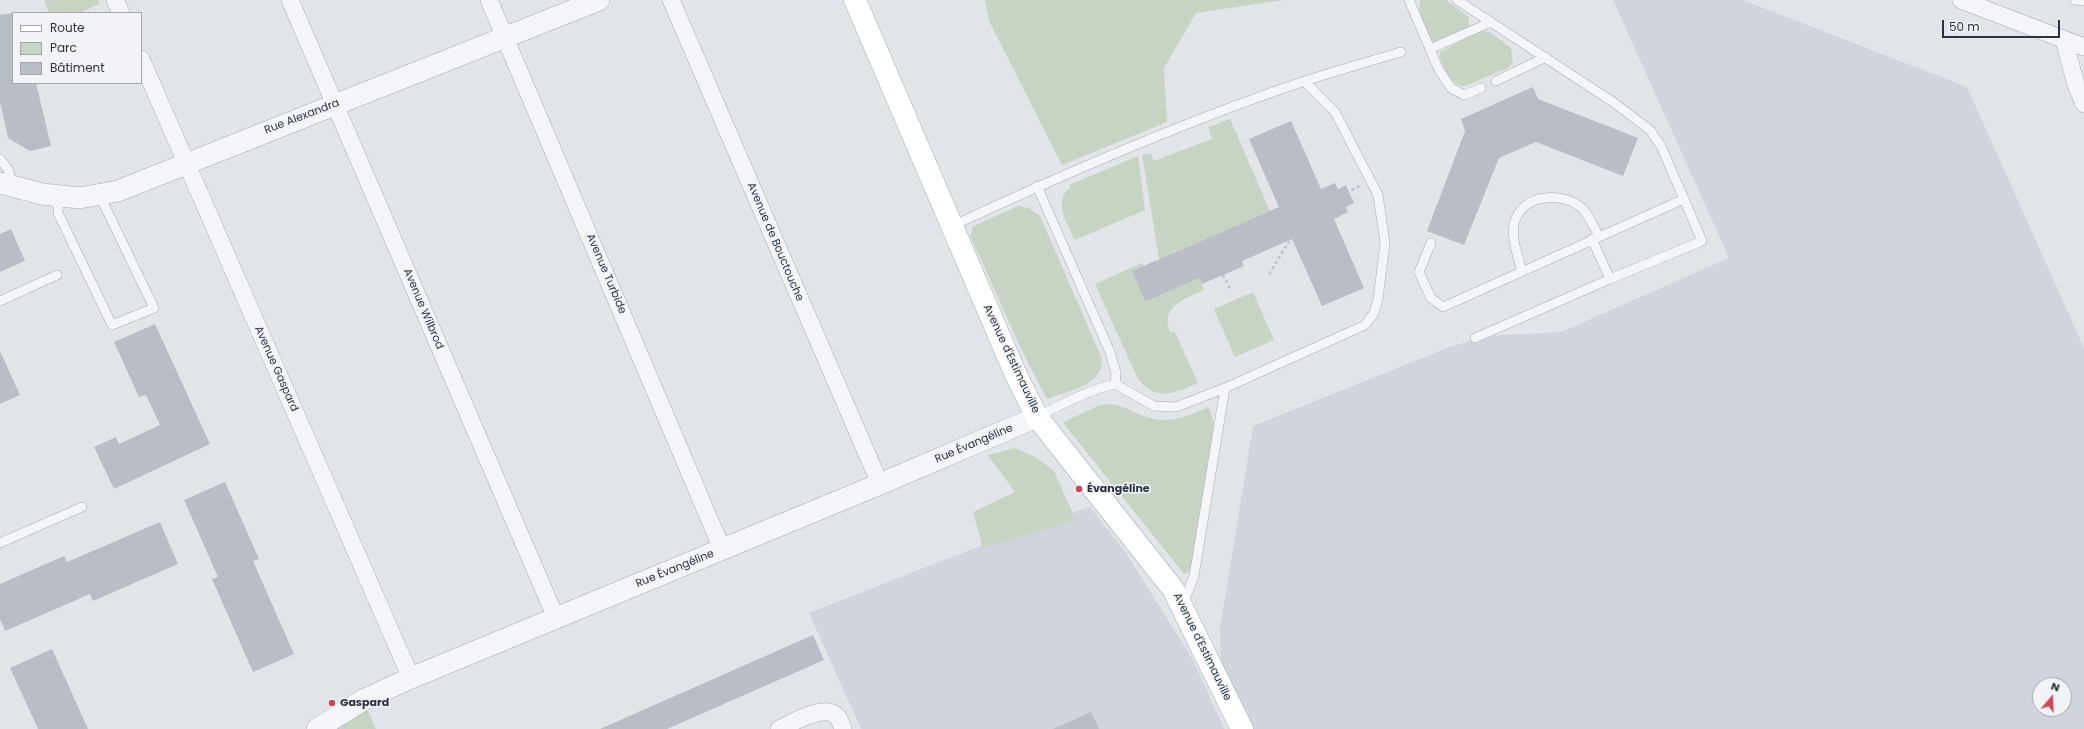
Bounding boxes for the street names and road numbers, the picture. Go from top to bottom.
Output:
street label: Rue Alexandra [263,97,341,137]
street label: Avenue de Bouctouche [744,181,806,303]
street label: Avenue Turbide [583,232,629,316]
street label: Avenue Wilbrod [400,267,446,351]
street label: Avenue d'Estimauville [980,303,1042,415]
street label: Avenue Gaspard [251,324,301,414]
street label: Rue Évangéline [933,422,1015,466]
street label: Rue Évangéline [634,547,716,591]
street label: Avenue d'Estimauville [1170,591,1234,703]

